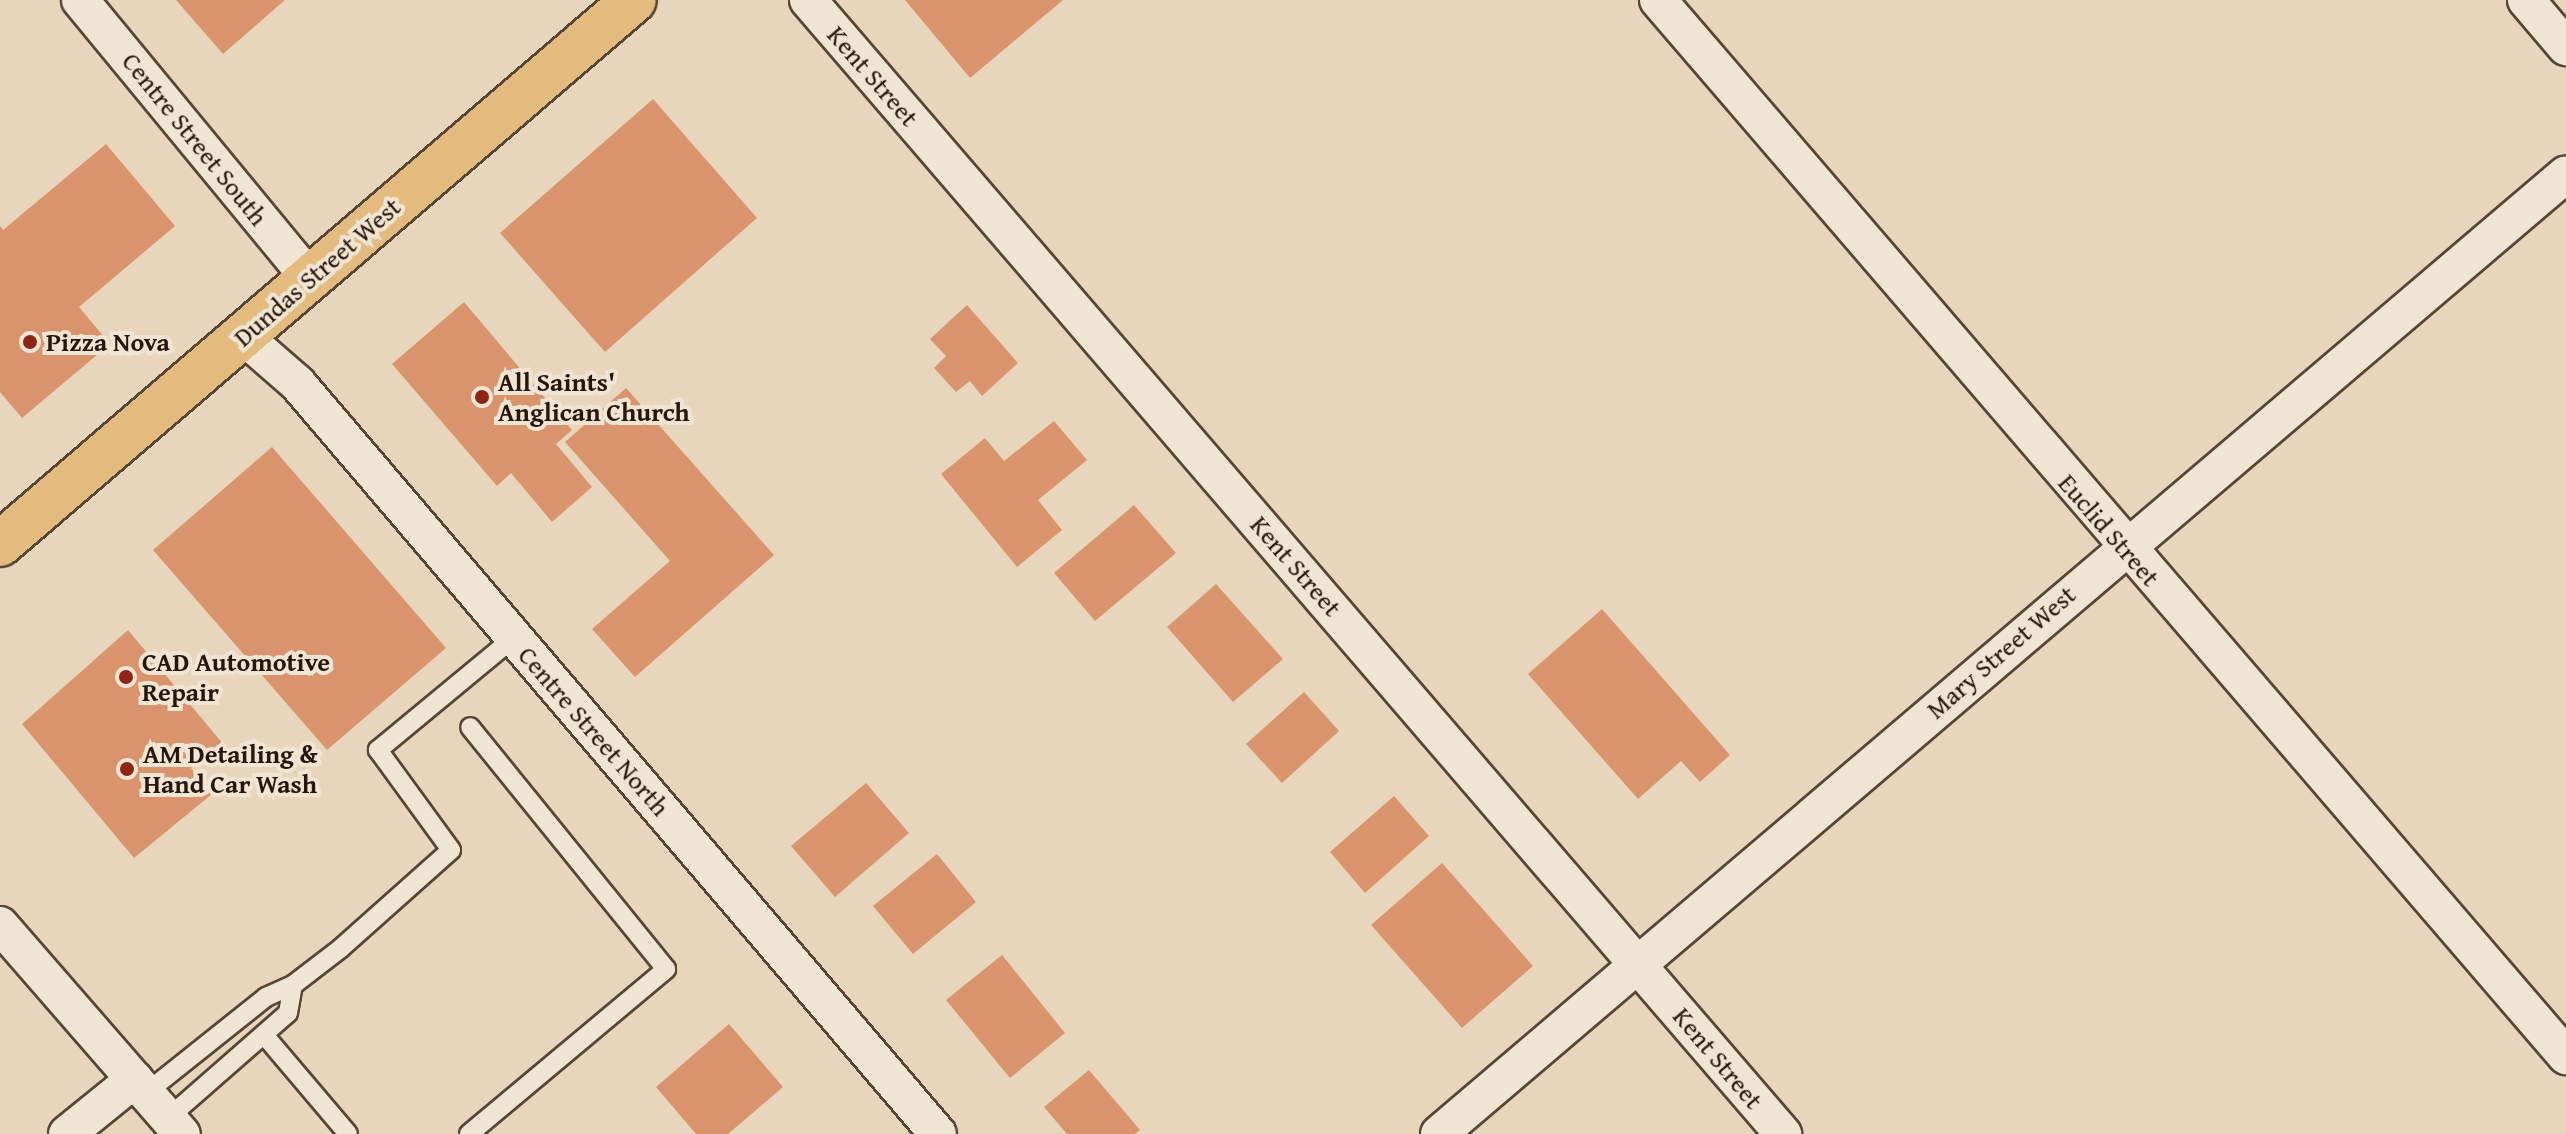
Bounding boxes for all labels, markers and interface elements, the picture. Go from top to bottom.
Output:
street label: Kent Street [821,19,925,133]
street label: Centre Street South [116,46,274,232]
street label: Dundas Street West [227,191,407,353]
place label: Pizza Nova [46,326,170,358]
marker: Pizza Nova [21,333,39,351]
place label: All Saints' Anglican Church [498,366,690,428]
marker: All Saints' Anglican Church [473,388,491,406]
street label: Euclid Street [2052,468,2166,592]
street label: Kent Street [1244,509,1348,623]
street label: Mary Street West [1920,579,2082,725]
street label: Centre Street North [512,640,676,822]
place label: CAD Automotive Repair [142,646,330,708]
marker: CAD Automotive Repair [117,668,135,686]
place label: AM Detailing & Hand Car Wash [143,738,318,800]
marker: AM Detailing & Hand Car Wash [118,760,136,778]
street label: Kent Street [1667,1001,1769,1115]

